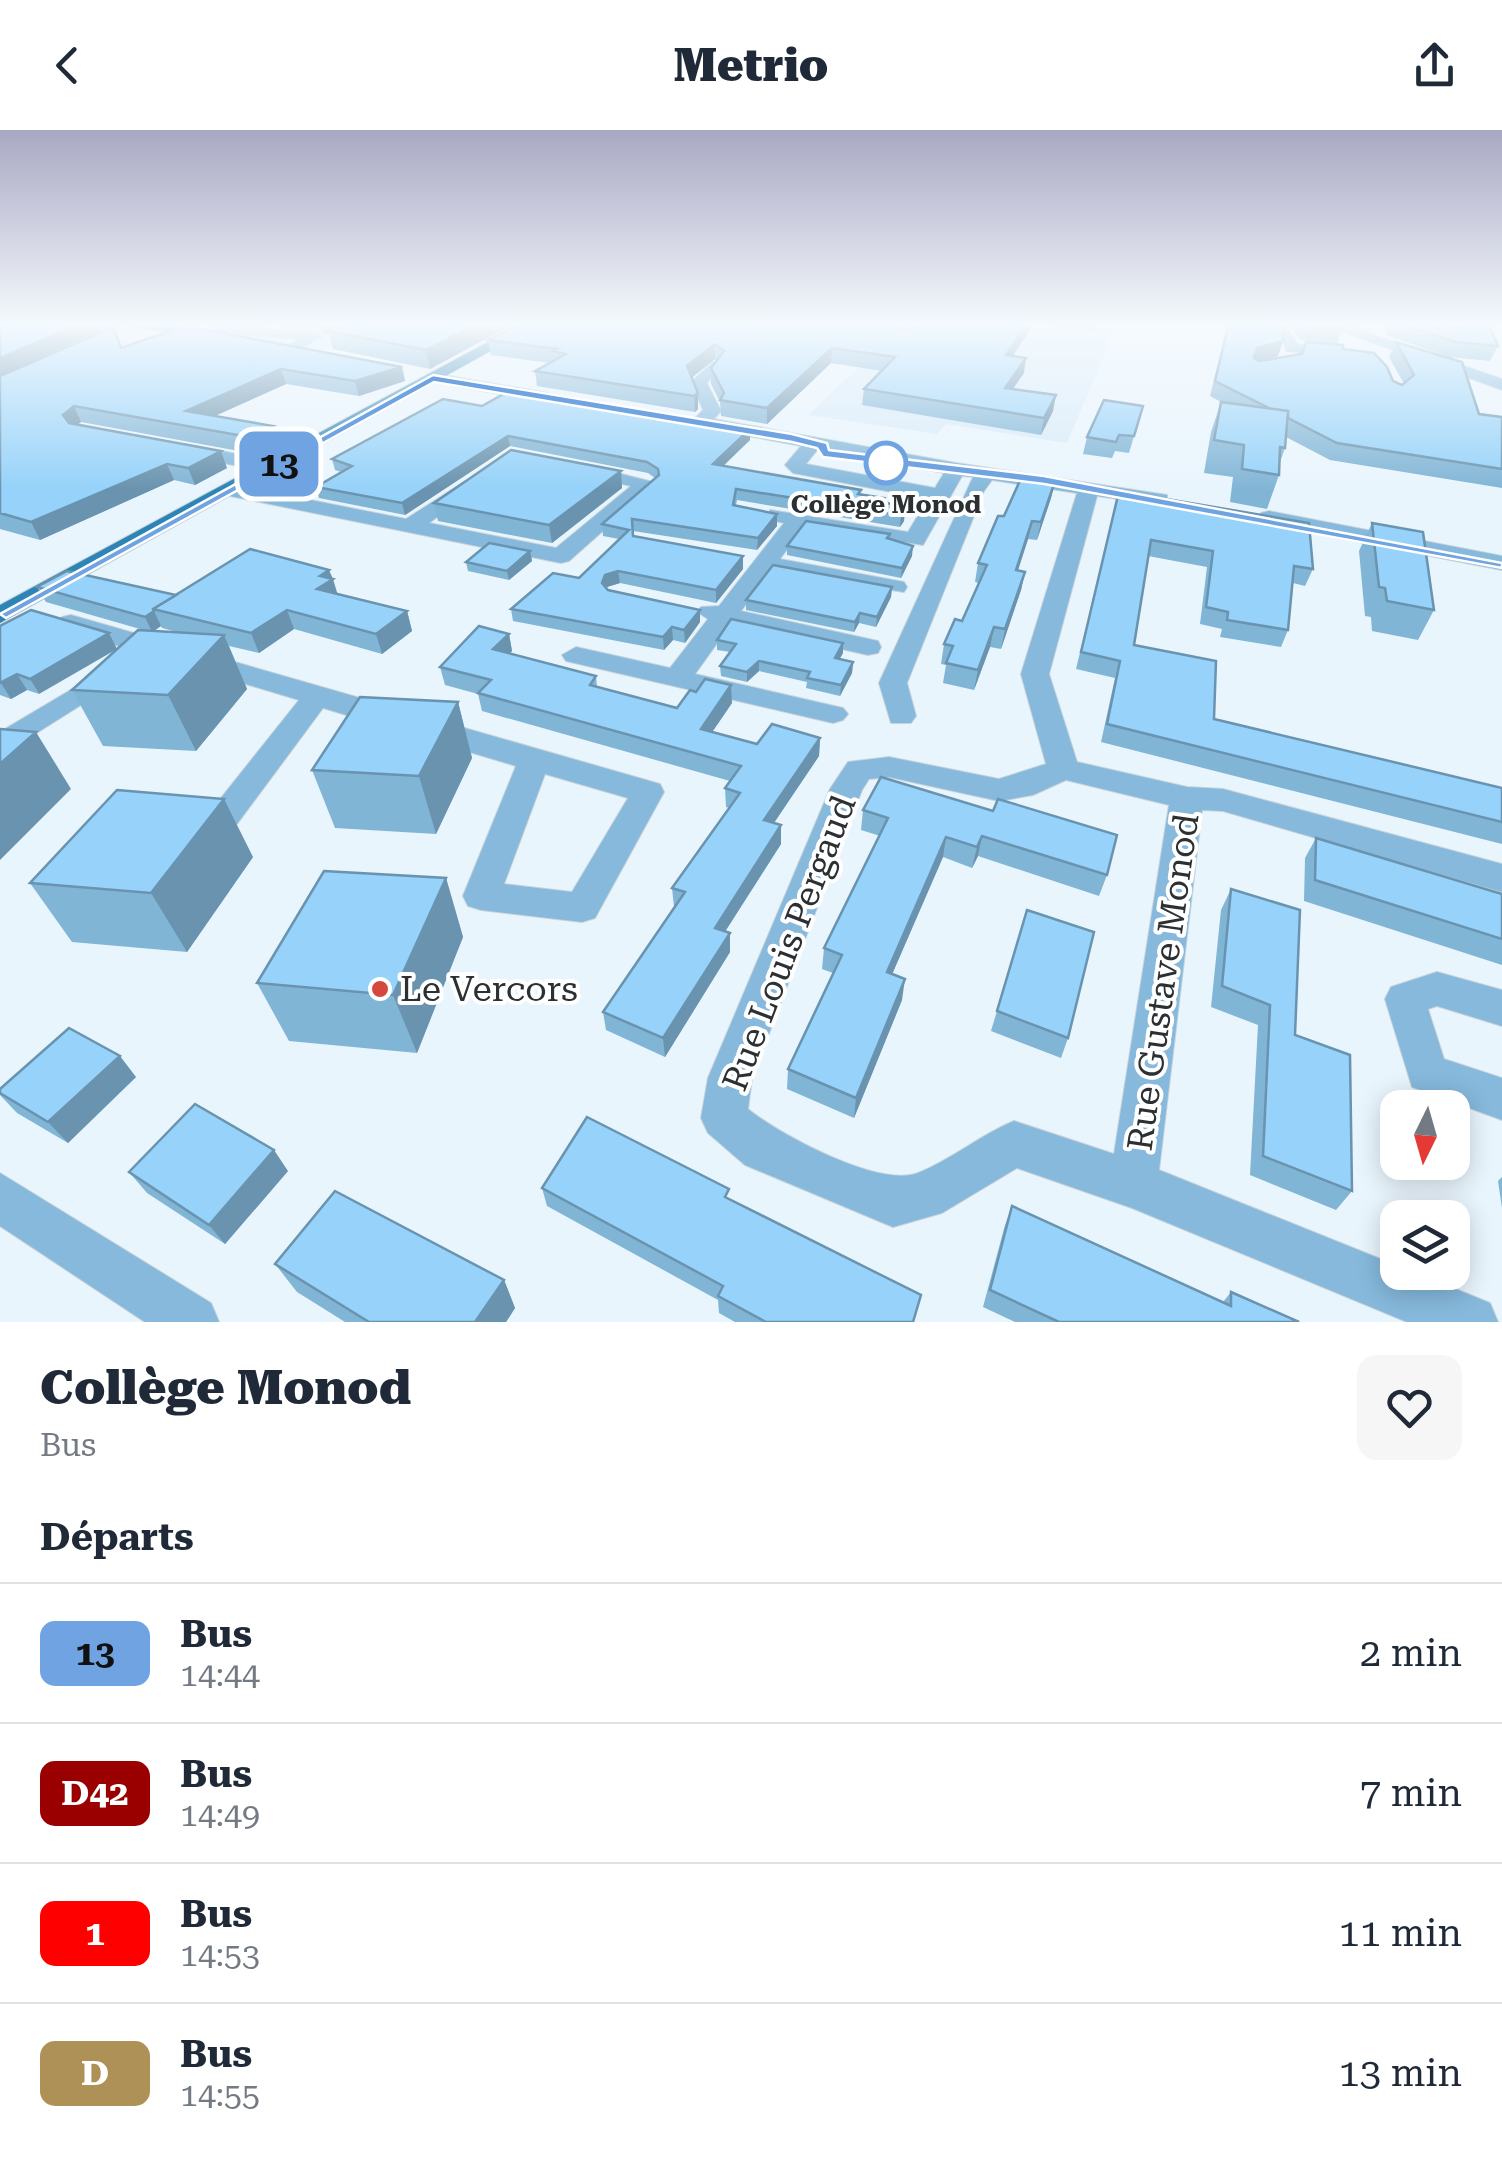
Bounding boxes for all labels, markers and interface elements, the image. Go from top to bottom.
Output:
icon: back [40,38,95,93]
icon: share [1407,38,1462,93]
text: Metrio [674,39,828,92]
line badge: 13 [234,432,324,496]
marker: Collège Monod [865,442,907,484]
text: 13 [259,444,299,485]
place label: Collège Monod [791,490,982,519]
street label: Rue Louis Pergaud [714,790,865,1097]
street label: Rue Gustave Monod [1120,811,1207,1153]
place label: Le Vercors [400,969,578,1010]
marker: Le Vercors [369,978,391,1000]
north arrow [1380,1090,1470,1180]
map controls [1380,1090,1470,1290]
button: layers [1380,1200,1470,1290]
button: heart [1357,1355,1462,1460]
text: Collège Monod [40,1360,411,1416]
text: Bus [40,1426,96,1464]
text: Départs [40,1515,194,1559]
text: Bus [180,1612,252,1656]
text: 2 min [1360,1631,1462,1675]
text: 13 [75,1633,115,1674]
text: 14:44 [180,1656,260,1694]
text: Bus [180,1752,252,1796]
text: 7 min [1360,1771,1462,1815]
text: D42 [61,1773,129,1814]
text: 14:49 [180,1796,260,1834]
text: Bus [180,1892,252,1936]
text: 11 min [1339,1911,1462,1955]
text: 1 [85,1913,105,1954]
text: 14:53 [180,1936,260,1974]
text: Bus [180,2032,252,2076]
text: 13 min [1339,2051,1462,2095]
text: D [81,2053,109,2094]
text: 14:55 [180,2076,260,2114]

